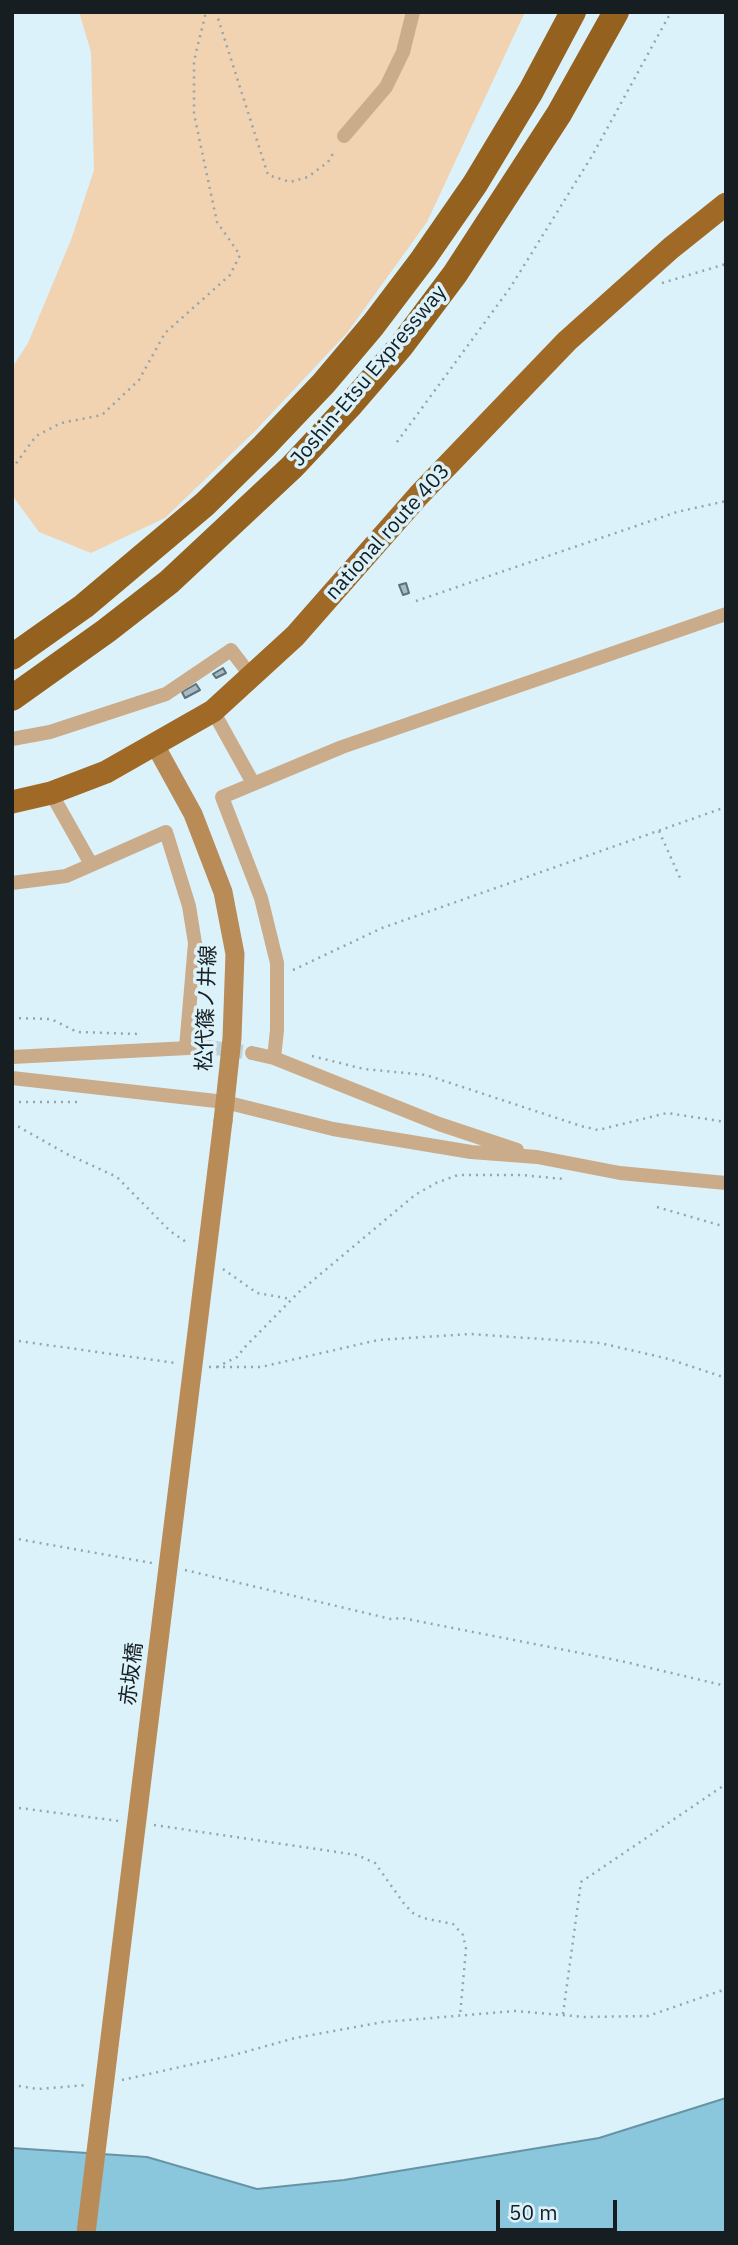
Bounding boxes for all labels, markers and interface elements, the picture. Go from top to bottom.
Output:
street label: Joshin-Etsu Expressway [286,280,452,472]
street label: national route 403 [320,459,456,605]
street label: 松代篠ノ井線 [192,945,222,1071]
street label: 赤坂橋 [116,1641,148,1707]
scale bar [500,2186,621,2230]
text: 50 m [509,2198,558,2226]

